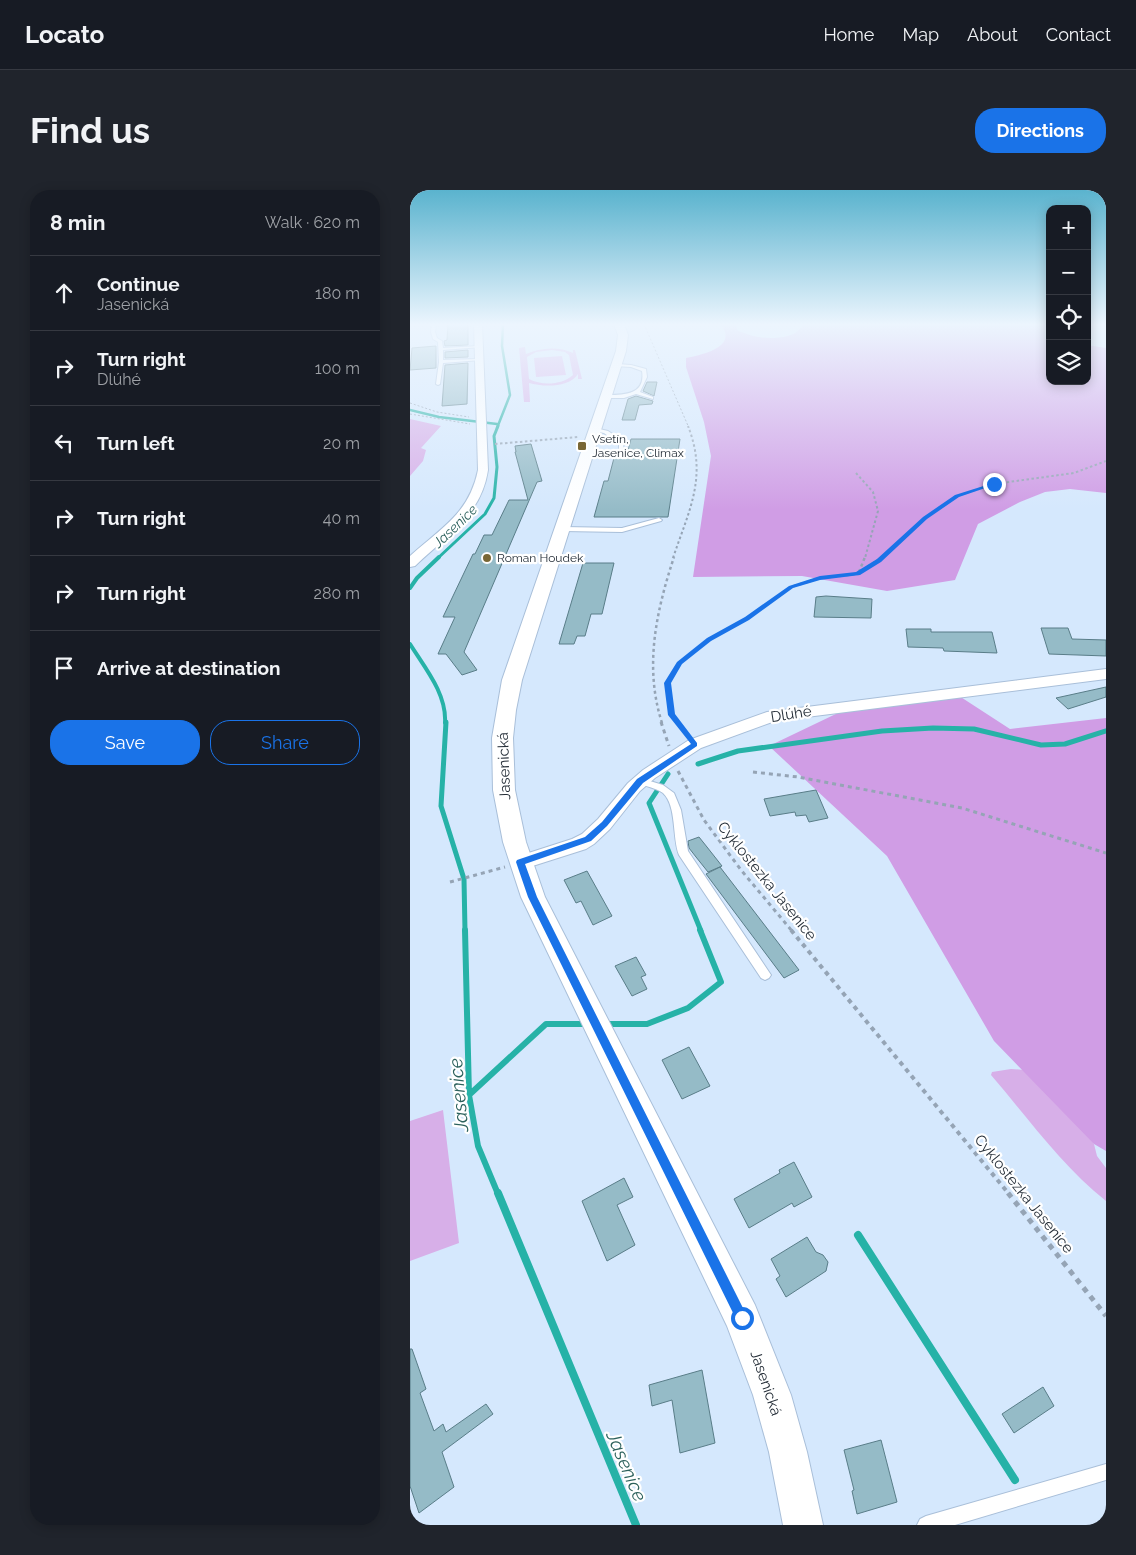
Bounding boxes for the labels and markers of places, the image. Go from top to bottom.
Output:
place label: Vsetín, Jasenice, Climax [592,432,684,460]
marker: Vsetín, Jasenice, Climax [576,440,588,452]
place label: Roman Houdek [497,551,584,565]
marker: Roman Houdek [481,552,493,564]

